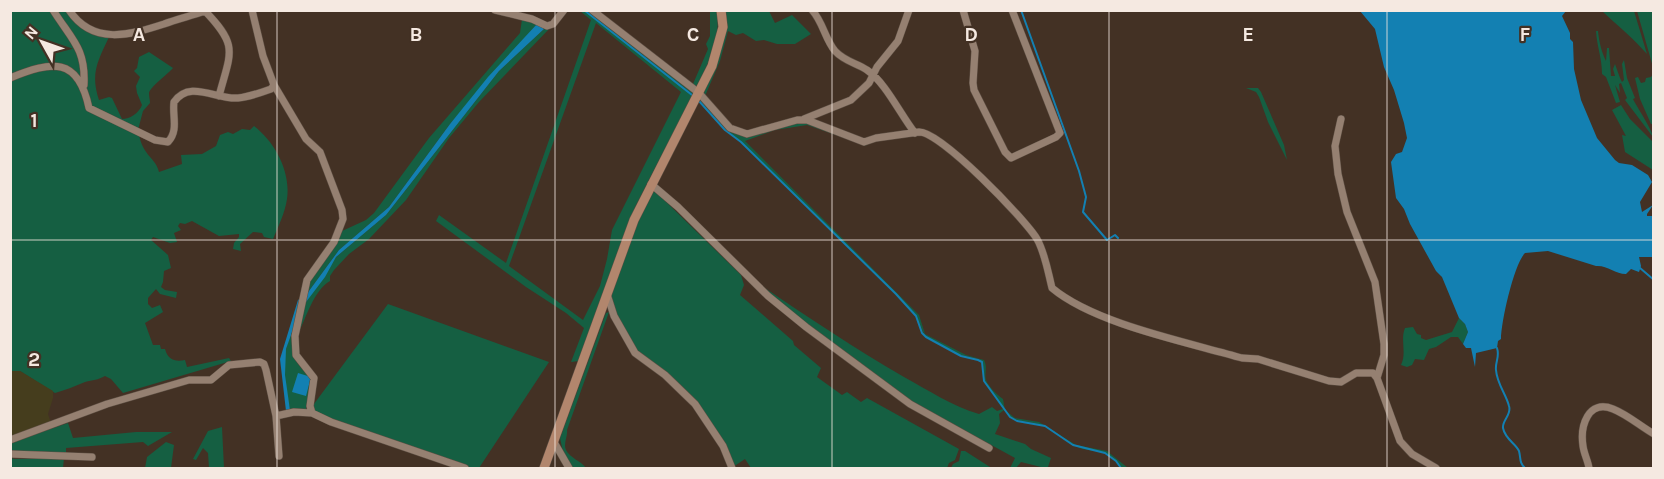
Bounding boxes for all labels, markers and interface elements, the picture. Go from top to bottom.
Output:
north arrow [12,12,72,72]
text: N [20,22,42,43]
text: A [133,23,146,46]
text: B [410,23,422,46]
text: C [687,23,699,46]
text: D [964,23,978,46]
text: E [1242,23,1254,46]
text: F [1520,23,1531,46]
text: 1 [30,109,38,132]
text: 2 [28,348,40,371]

